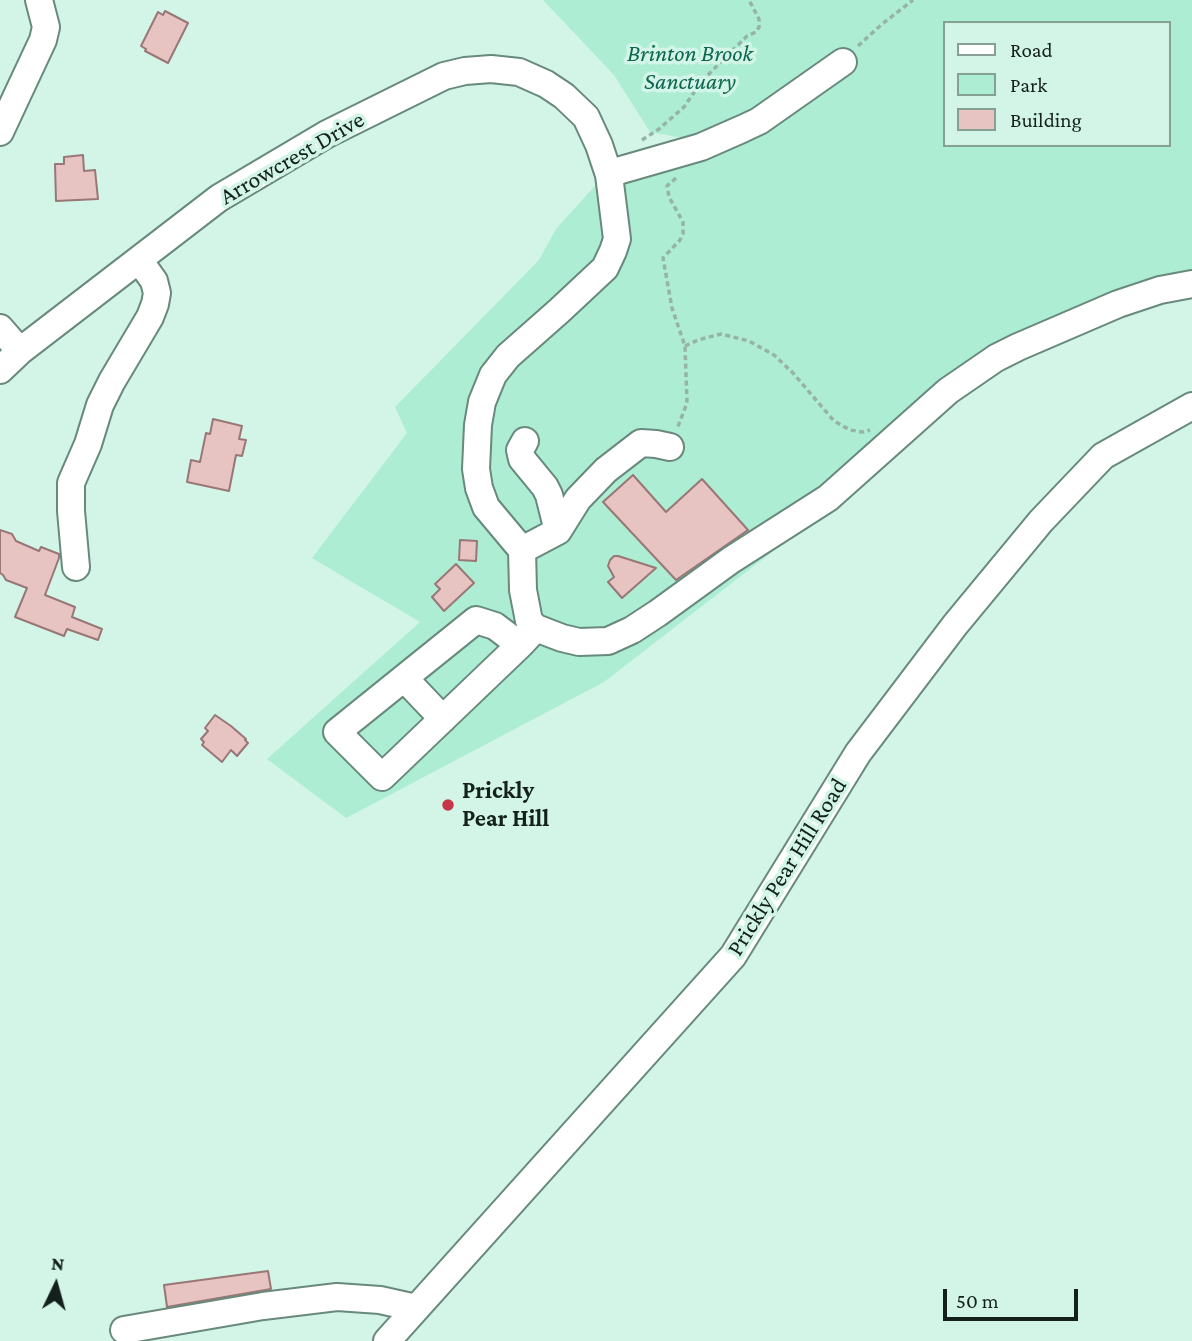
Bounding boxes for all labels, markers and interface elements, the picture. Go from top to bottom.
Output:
legend [944,21,1171,147]
text: Road [1010,38,1053,62]
park label: Brinton Brook Sanctuary [627,40,753,96]
text: Park [1010,73,1047,97]
street label: Arrowcrest Drive [215,105,369,211]
text: Building [1010,108,1082,132]
street label: Prickly Pear Hill Road [721,773,853,961]
place label: Prickly Pear Hill [462,777,549,833]
marker: Prickly Pear Hill [440,797,456,813]
north arrow [21,1250,91,1320]
text: N [50,1253,65,1275]
scale bar [947,1274,1082,1318]
text: 50 m [956,1289,999,1313]

